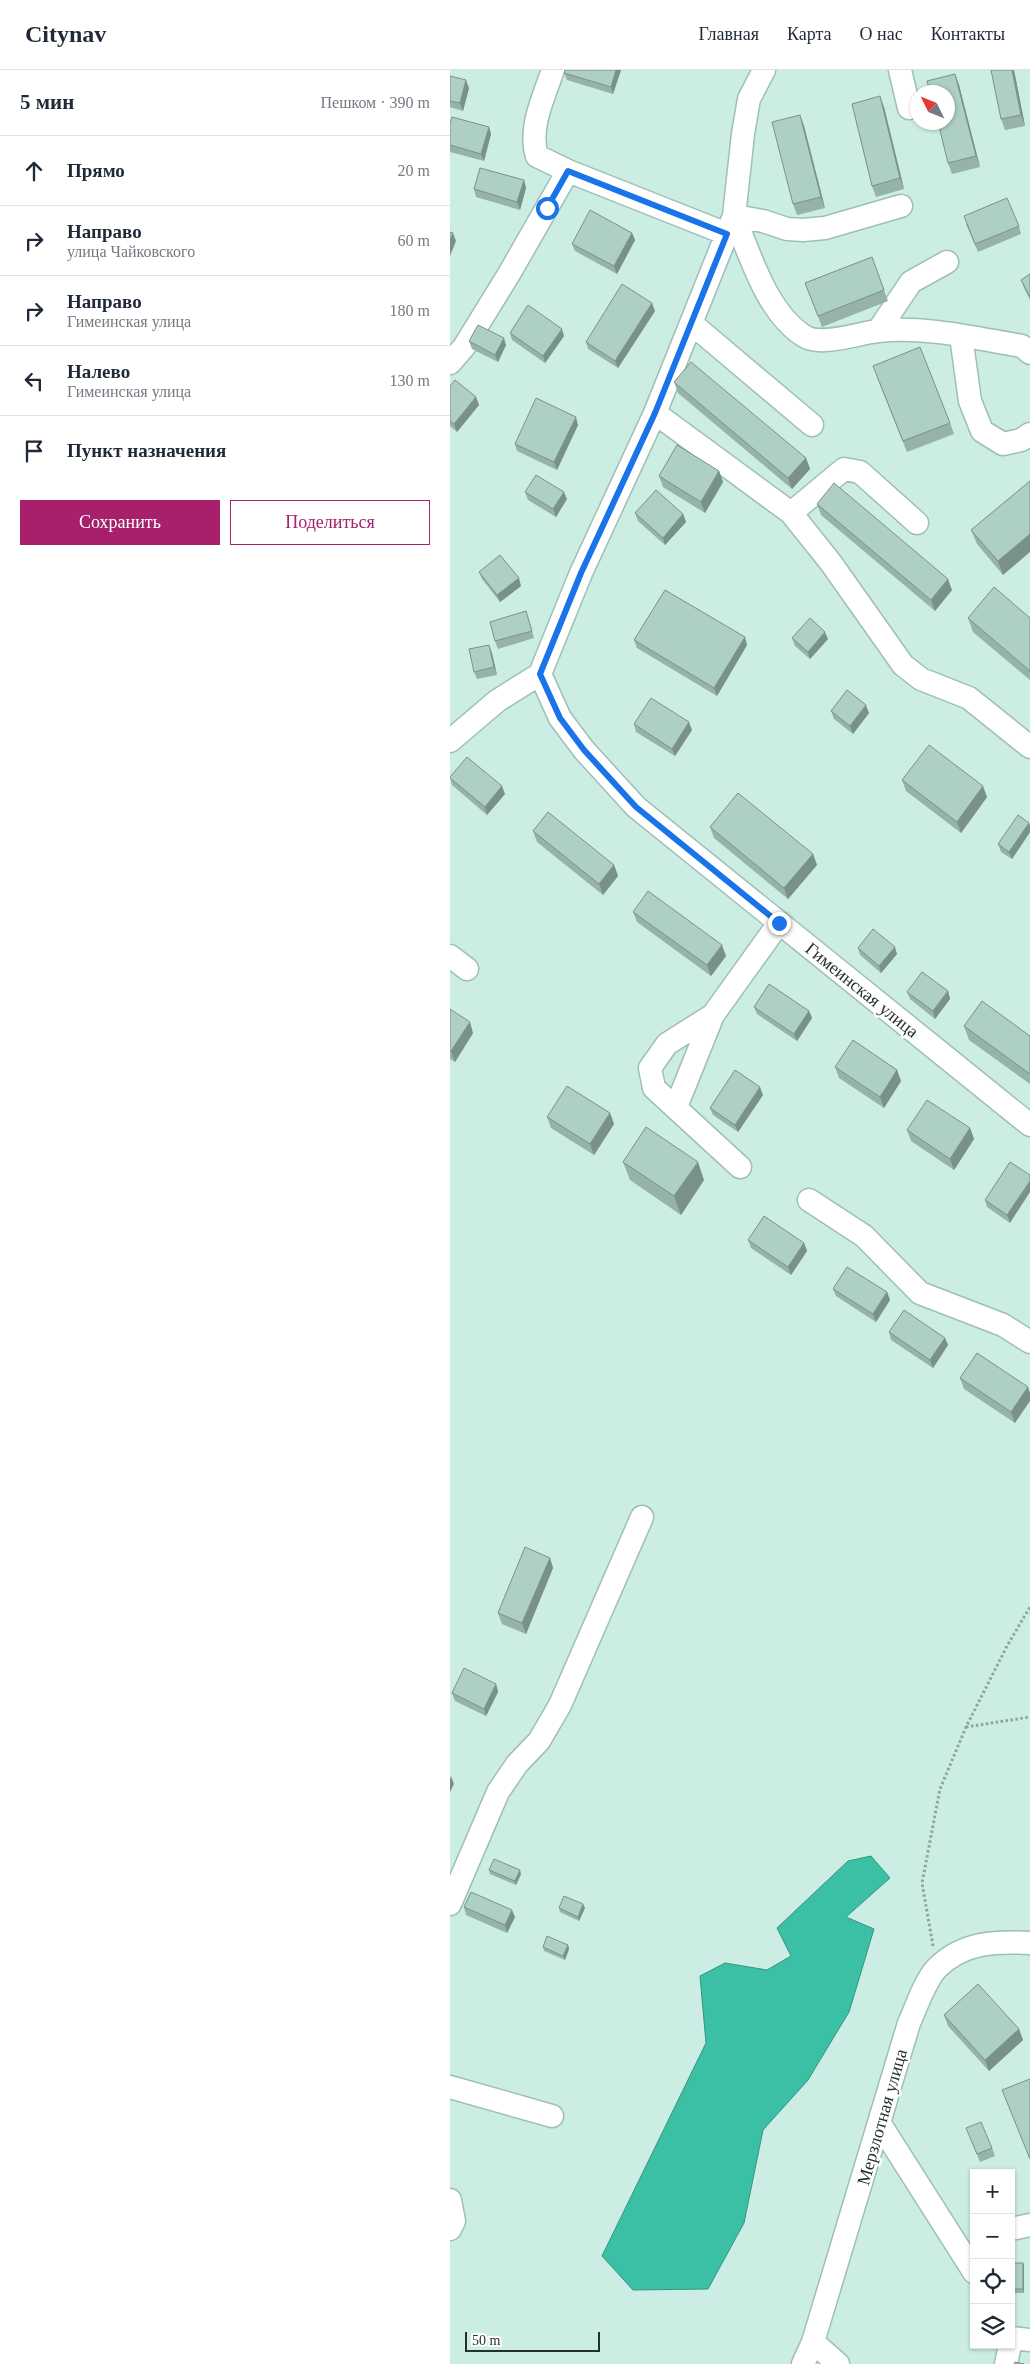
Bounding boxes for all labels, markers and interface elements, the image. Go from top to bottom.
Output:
text: Citynav [25,21,106,47]
text: Главная [699,24,759,44]
text: Карта [787,24,832,44]
text: О нас [860,24,903,44]
text: Контакты [931,24,1005,44]
north arrow [910,85,955,130]
text: 5 мин [20,90,74,114]
text: Пешком · 390 m [320,94,430,111]
icon: ahead [20,157,48,185]
text: Прямо [67,160,125,181]
text: 20 m [398,162,430,179]
route start [536,197,559,220]
text: Направо [67,221,142,242]
icon: right [20,227,48,255]
text: 60 m [398,232,430,249]
text: улица Чайковского [67,243,195,260]
text: Направо [67,291,142,312]
icon: right [20,297,48,325]
text: 180 m [390,302,430,319]
text: Гимеинская улица [67,313,191,330]
text: Налево [67,361,130,382]
icon: left [20,367,48,395]
text: 130 m [390,372,430,389]
text: Гимеинская улица [67,383,191,400]
icon: arrive [20,437,48,465]
text: Пункт назначения [67,440,226,461]
button: Сохранить [20,500,220,545]
button: Поделиться [230,500,430,545]
route end [768,912,791,935]
street label: Гимеинская улица [801,938,923,1042]
street label: Мерзлотная улица [853,2047,911,2187]
map controls [970,2169,1015,2349]
button: + [970,2169,1015,2214]
button: − [970,2214,1015,2259]
button: locate [970,2259,1015,2304]
button: layers [970,2304,1015,2349]
scale bar [465,2329,600,2352]
text: 50 m [472,2333,500,2348]

